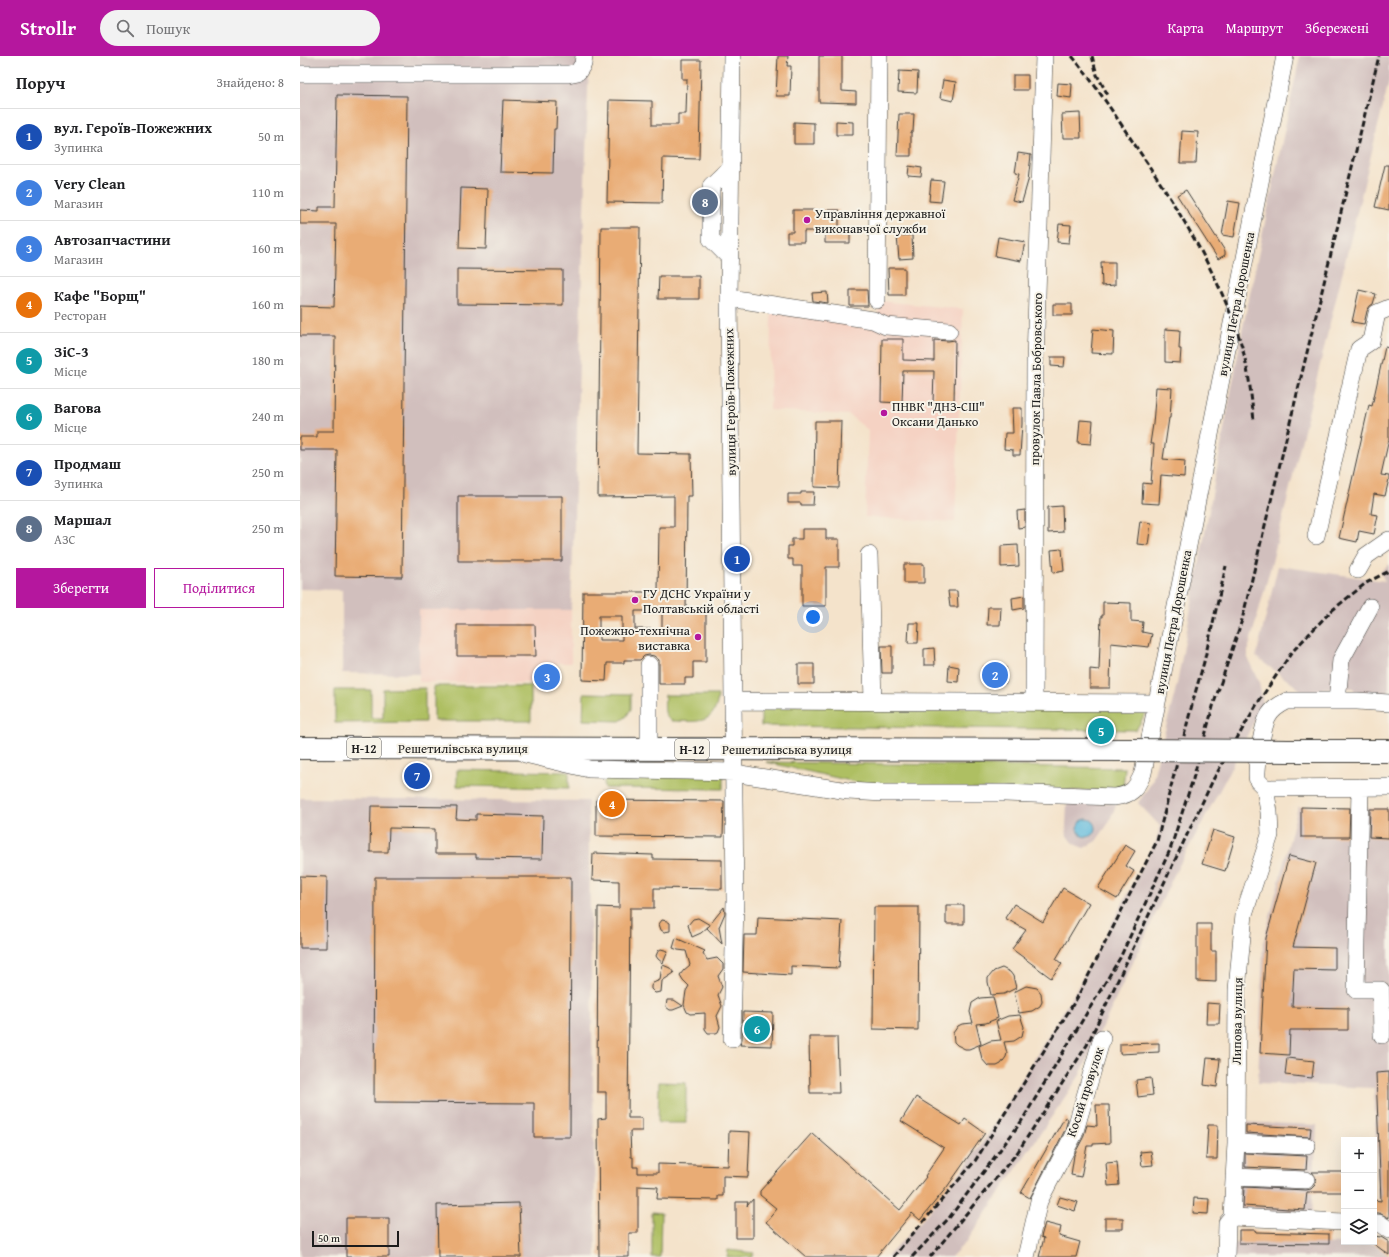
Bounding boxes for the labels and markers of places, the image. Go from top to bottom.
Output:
pin: 8 [692,187,718,217]
place label: Управління державної виконавчої служби [815,204,946,238]
marker: Управління державної виконавчої служби [802,215,812,225]
place label: ПНВК "ДНЗ-СШ" Оксани Данько [892,397,985,431]
marker: ПНВК "ДНЗ-СШ" Оксани Данько [879,408,889,418]
pin: 1 [724,544,750,574]
place label: ГУ ДСНС України у Полтавській області [643,584,760,618]
marker: ГУ ДСНС України у Полтавській області [630,595,640,605]
place label: Пожежно-технічна виставка [580,621,691,655]
marker: Пожежно-технічна виставка [693,632,703,642]
pin: 2 [982,660,1008,690]
pin: 3 [534,662,560,692]
pin: 5 [1088,716,1114,746]
pin: 7 [404,761,430,791]
pin: 4 [599,789,625,819]
pin: 6 [744,1014,770,1044]

